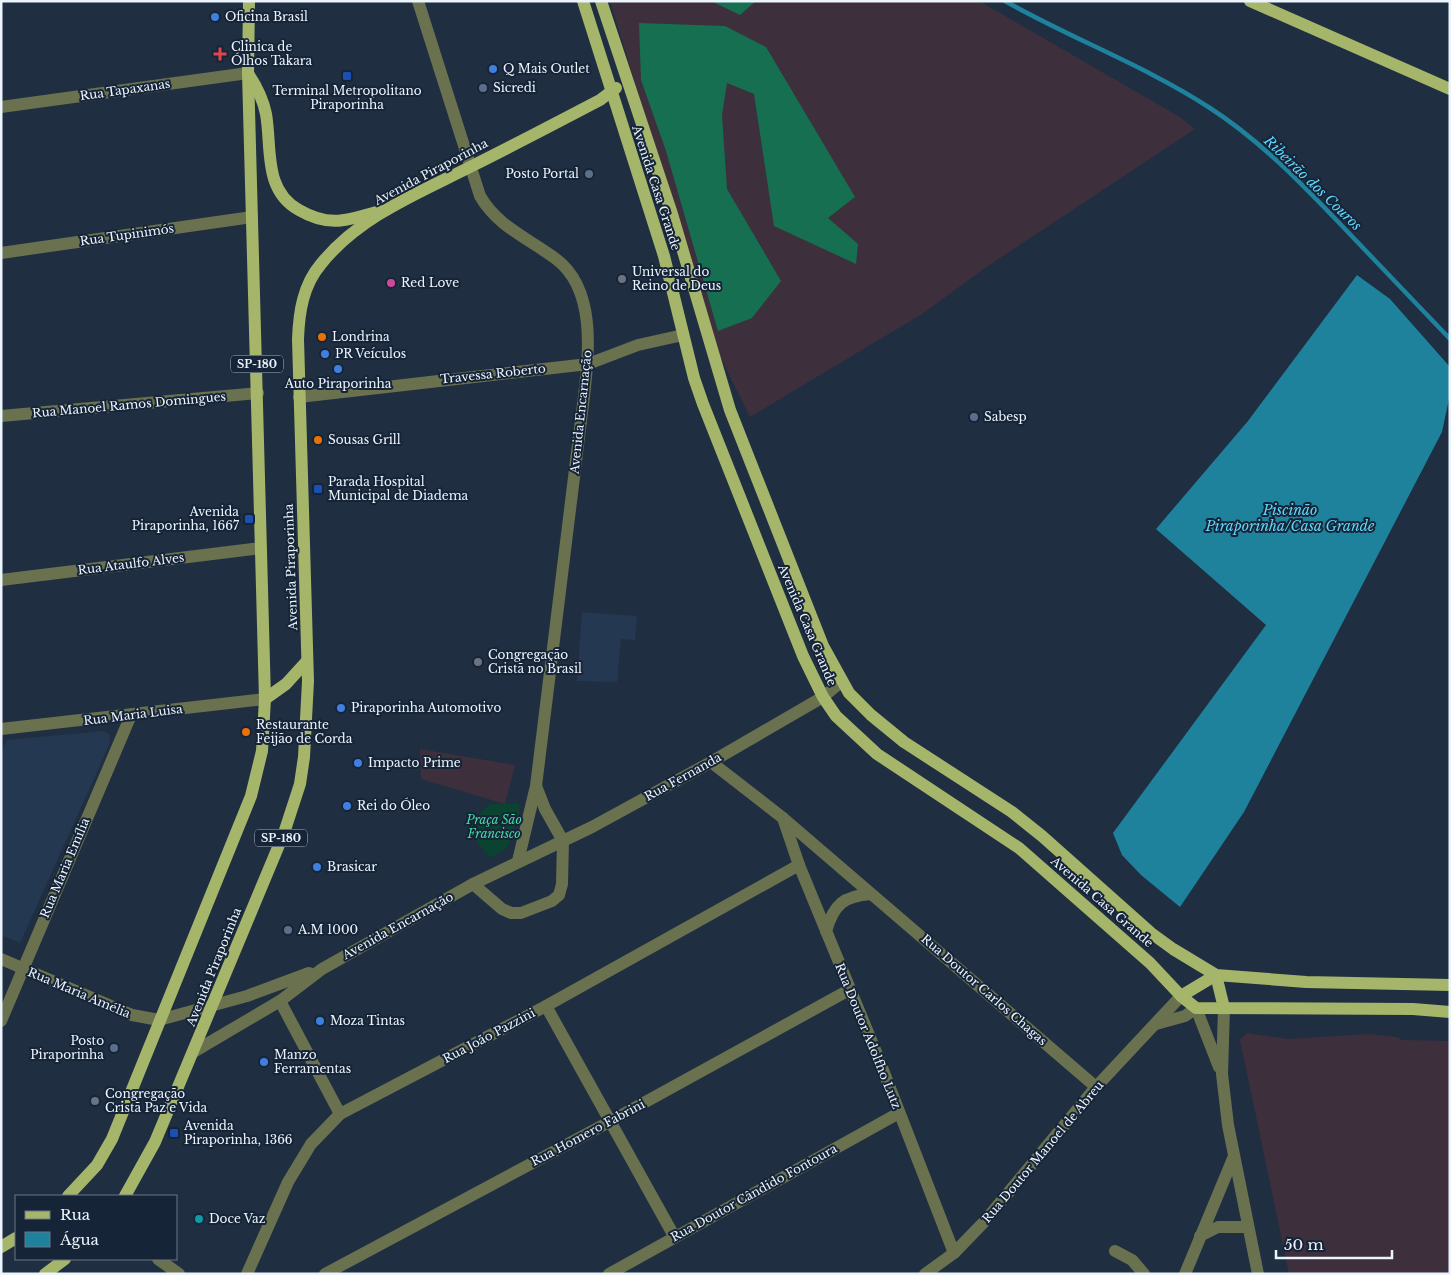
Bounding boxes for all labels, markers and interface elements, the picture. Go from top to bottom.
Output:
place label: Oficina Brasil [225,9,308,24]
marker: Oficina Brasil [209,11,221,23]
place label: Clinica de Ólhos Takara [231,39,313,68]
marker: Clinica de Ólhos Takara [213,47,227,61]
place label: Q Mais Outlet [503,61,590,76]
marker: Q Mais Outlet [487,63,499,75]
marker: Terminal Metropolitano Piraporinha [341,70,353,82]
street label: Rua Tapaxanas [79,76,171,103]
place label: Sicredi [493,80,536,95]
marker: Sicredi [477,82,489,94]
place label: Terminal Metropolitano Piraporinha [272,83,422,112]
street label: Avenida Casa Grande [629,122,684,252]
water label: Ribeirão dos Couros [1260,131,1366,234]
street label: Avenida Piraporinha [370,135,490,208]
place label: Posto Portal [505,166,579,181]
marker: Posto Portal [583,168,595,180]
street label: Rua Tupinimós [79,220,175,249]
place label: Universal do Reino de Deus [632,264,721,293]
marker: Universal do Reino de Deus [616,273,628,285]
place label: Red Love [401,275,459,290]
marker: Red Love [385,277,397,289]
place label: Londrina [332,329,390,344]
marker: Londrina [316,331,328,343]
place label: PR Veículos [335,346,406,361]
marker: PR Veículos [319,348,331,360]
street label: Avenida Encarnação [566,349,594,476]
road number: SP-180 [231,356,283,372]
street label: Travessa Roberto [440,361,546,386]
marker: Auto Piraporinha [332,363,344,375]
place label: Auto Piraporinha [284,376,392,391]
street label: Rua Manoel Ramos Domingues [31,389,226,420]
place label: Sabesp [984,409,1027,424]
marker: Sabesp [968,411,980,423]
place label: Sousas Grill [328,432,401,447]
marker: Sousas Grill [312,434,324,446]
place label: Parada Hospital Municipal de Diadema [328,474,469,503]
marker: Parada Hospital Municipal de Diadema [312,483,324,495]
water label: Piscinão Piraporinha/Casa Grande [1205,501,1375,535]
street label: Avenida Piraporinha [281,503,300,632]
place label: Avenida Piraporinha, 1667 [132,504,240,533]
marker: Avenida Piraporinha, 1667 [243,513,255,525]
street label: Rua Ataulfo Alves [77,550,185,577]
street label: Avenida Casa Grande [775,561,840,688]
place label: Congregação Cristã no Brasil [488,647,582,676]
marker: Congregação Cristã no Brasil [472,656,484,668]
place label: Piraporinha Automotivo [351,700,501,715]
street label: Rua Maria Luisa [82,701,184,728]
marker: Piraporinha Automotivo [335,702,347,714]
place label: Restaurante Feijão de Corda [256,717,353,746]
marker: Restaurante Feijão de Corda [240,726,252,738]
street label: Rua Fernanda [642,749,724,804]
place label: Impacto Prime [368,755,461,770]
marker: Impacto Prime [352,757,364,769]
place label: Rei do Óleo [357,797,430,813]
marker: Rei do Óleo [341,800,353,812]
park label: Praça São Francisco [465,812,522,841]
street label: Rua Maria Emília [37,815,93,920]
road number: SP-180 [255,830,307,846]
street label: Avenida Casa Grande [1047,852,1157,950]
place label: Brasicar [327,859,377,874]
marker: Brasicar [311,861,323,873]
street label: Avenida Encarnação [339,889,456,963]
street label: Avenida Piraporinha [182,905,244,1029]
place label: A.M 1000 [297,922,358,937]
marker: A.M 1000 [282,924,294,936]
street label: Rua Doutor Carlos Chagas [918,931,1050,1048]
street label: Rua Doutor Adolfho Lutz [832,961,905,1111]
street label: Rua Maria Amélia [26,964,133,1021]
street label: Rua João Pazzini [440,1005,537,1066]
place label: Moza Tintas [330,1013,405,1028]
marker: Moza Tintas [314,1015,326,1027]
place label: Posto Piraporinha [30,1033,104,1062]
marker: Posto Piraporinha [108,1042,120,1054]
place label: Manzo Ferramentas [274,1047,351,1076]
marker: Manzo Ferramentas [258,1056,270,1068]
street label: Rua Doutor Manoel de Abreu [979,1078,1106,1226]
place label: Congregação Cristã Paz e Vida [105,1086,208,1115]
marker: Congregação Cristã Paz e Vida [89,1095,101,1107]
street label: Rua Homero Fabrini [528,1096,647,1169]
place label: Avenida Piraporinha, 1366 [183,1118,293,1147]
marker: Avenida Piraporinha, 1366 [168,1127,180,1139]
street label: Rua Doutor Cândido Fontoura [668,1140,840,1245]
legend [15,1195,178,1260]
text: Rua [60,1205,91,1224]
place label: Doce Vaz [209,1211,266,1226]
marker: Doce Vaz [193,1213,205,1225]
scale bar [1276,1228,1392,1260]
text: Água [59,1230,100,1249]
text: 50 m [1284,1235,1324,1254]

